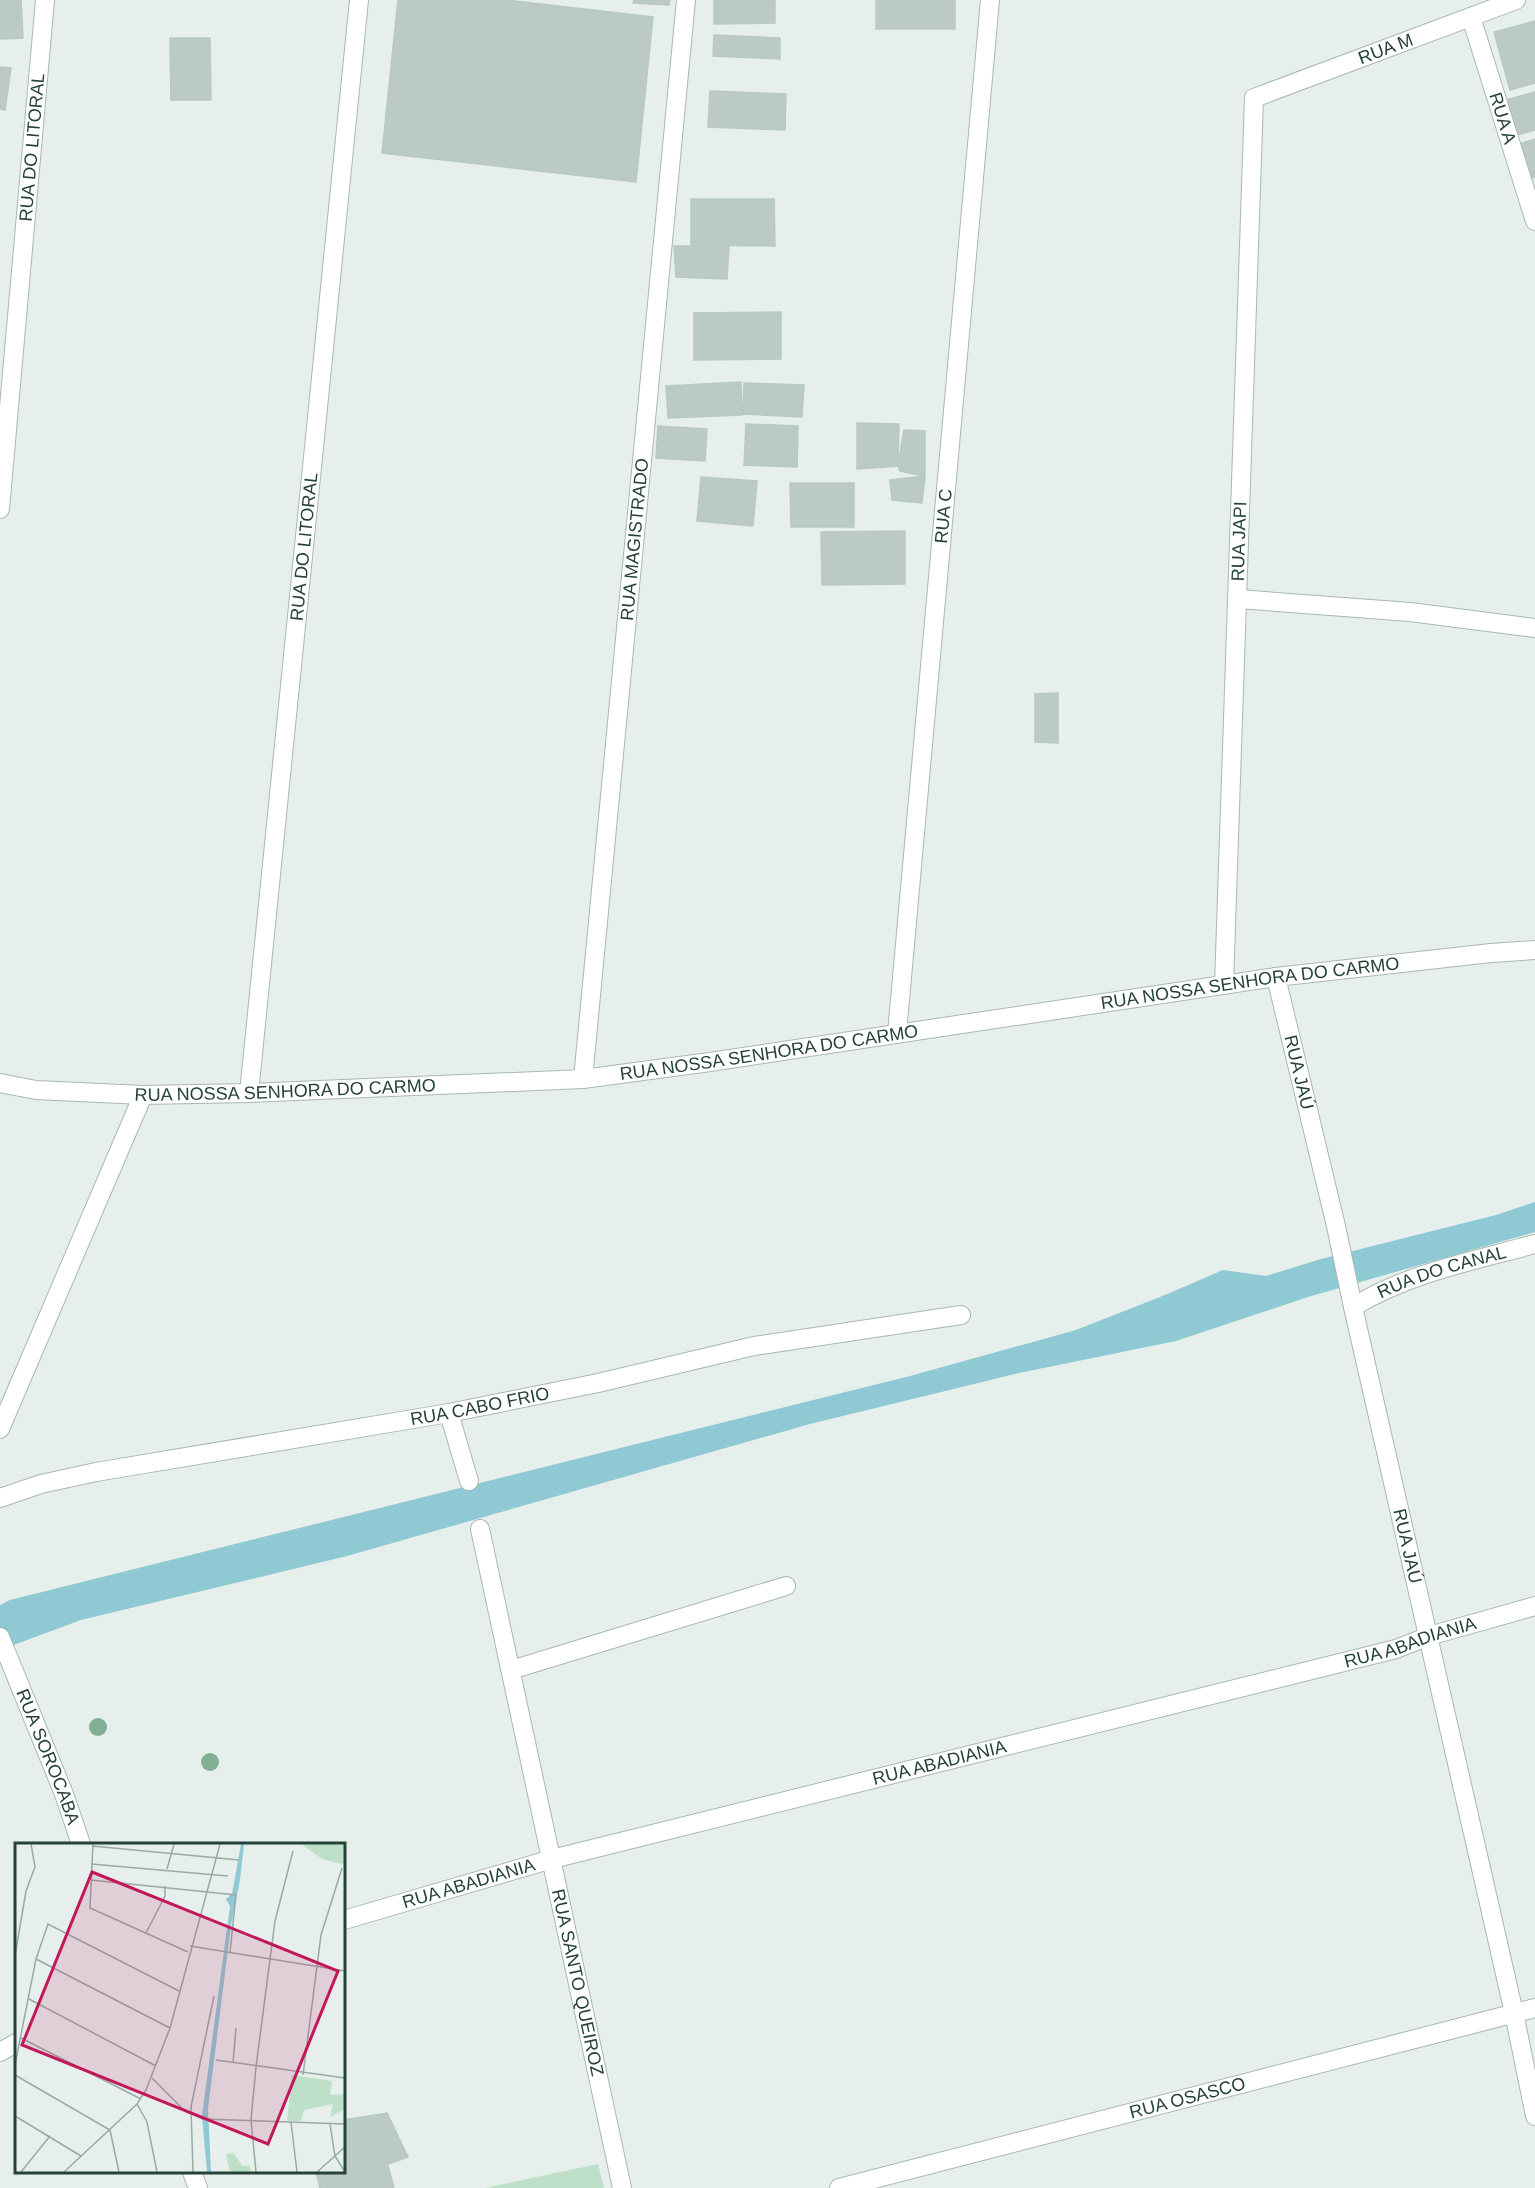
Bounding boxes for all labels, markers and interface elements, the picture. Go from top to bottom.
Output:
street label: RUA M [1355,29,1416,68]
street label: RUA DO LITORAL [15,72,48,222]
street label: RUA A [1485,90,1520,146]
street label: RUA MAGISTRADO [617,457,652,622]
street label: RUA DO LITORAL [287,472,321,622]
street label: RUA C [931,488,956,544]
street label: RUA JAPI [1228,501,1250,582]
street label: RUA NOSSA SENHORA DO CARMO [1099,953,1400,1013]
street label: RUA NOSSA SENHORA DO CARMO [619,1021,920,1084]
street label: RUA JAÚ [1280,1033,1319,1112]
street label: RUA NOSSA SENHORA DO CARMO [134,1075,436,1105]
street label: RUA DO CANAL [1374,1242,1508,1302]
street label: RUA CABO FRIO [409,1383,551,1429]
street label: RUA JAÚ [1389,1507,1427,1585]
street label: RUA ABADIANIA [1342,1613,1478,1672]
street label: RUA SOROCABA [12,1686,84,1827]
street label: RUA ABADIANIA [870,1736,1008,1789]
inset map [15,1843,345,2173]
street label: RUA ABADIANIA [400,1855,537,1912]
street label: RUA SANTO QUEIROZ [548,1887,608,2078]
street label: RUA OSASCO [1127,2073,1248,2122]

